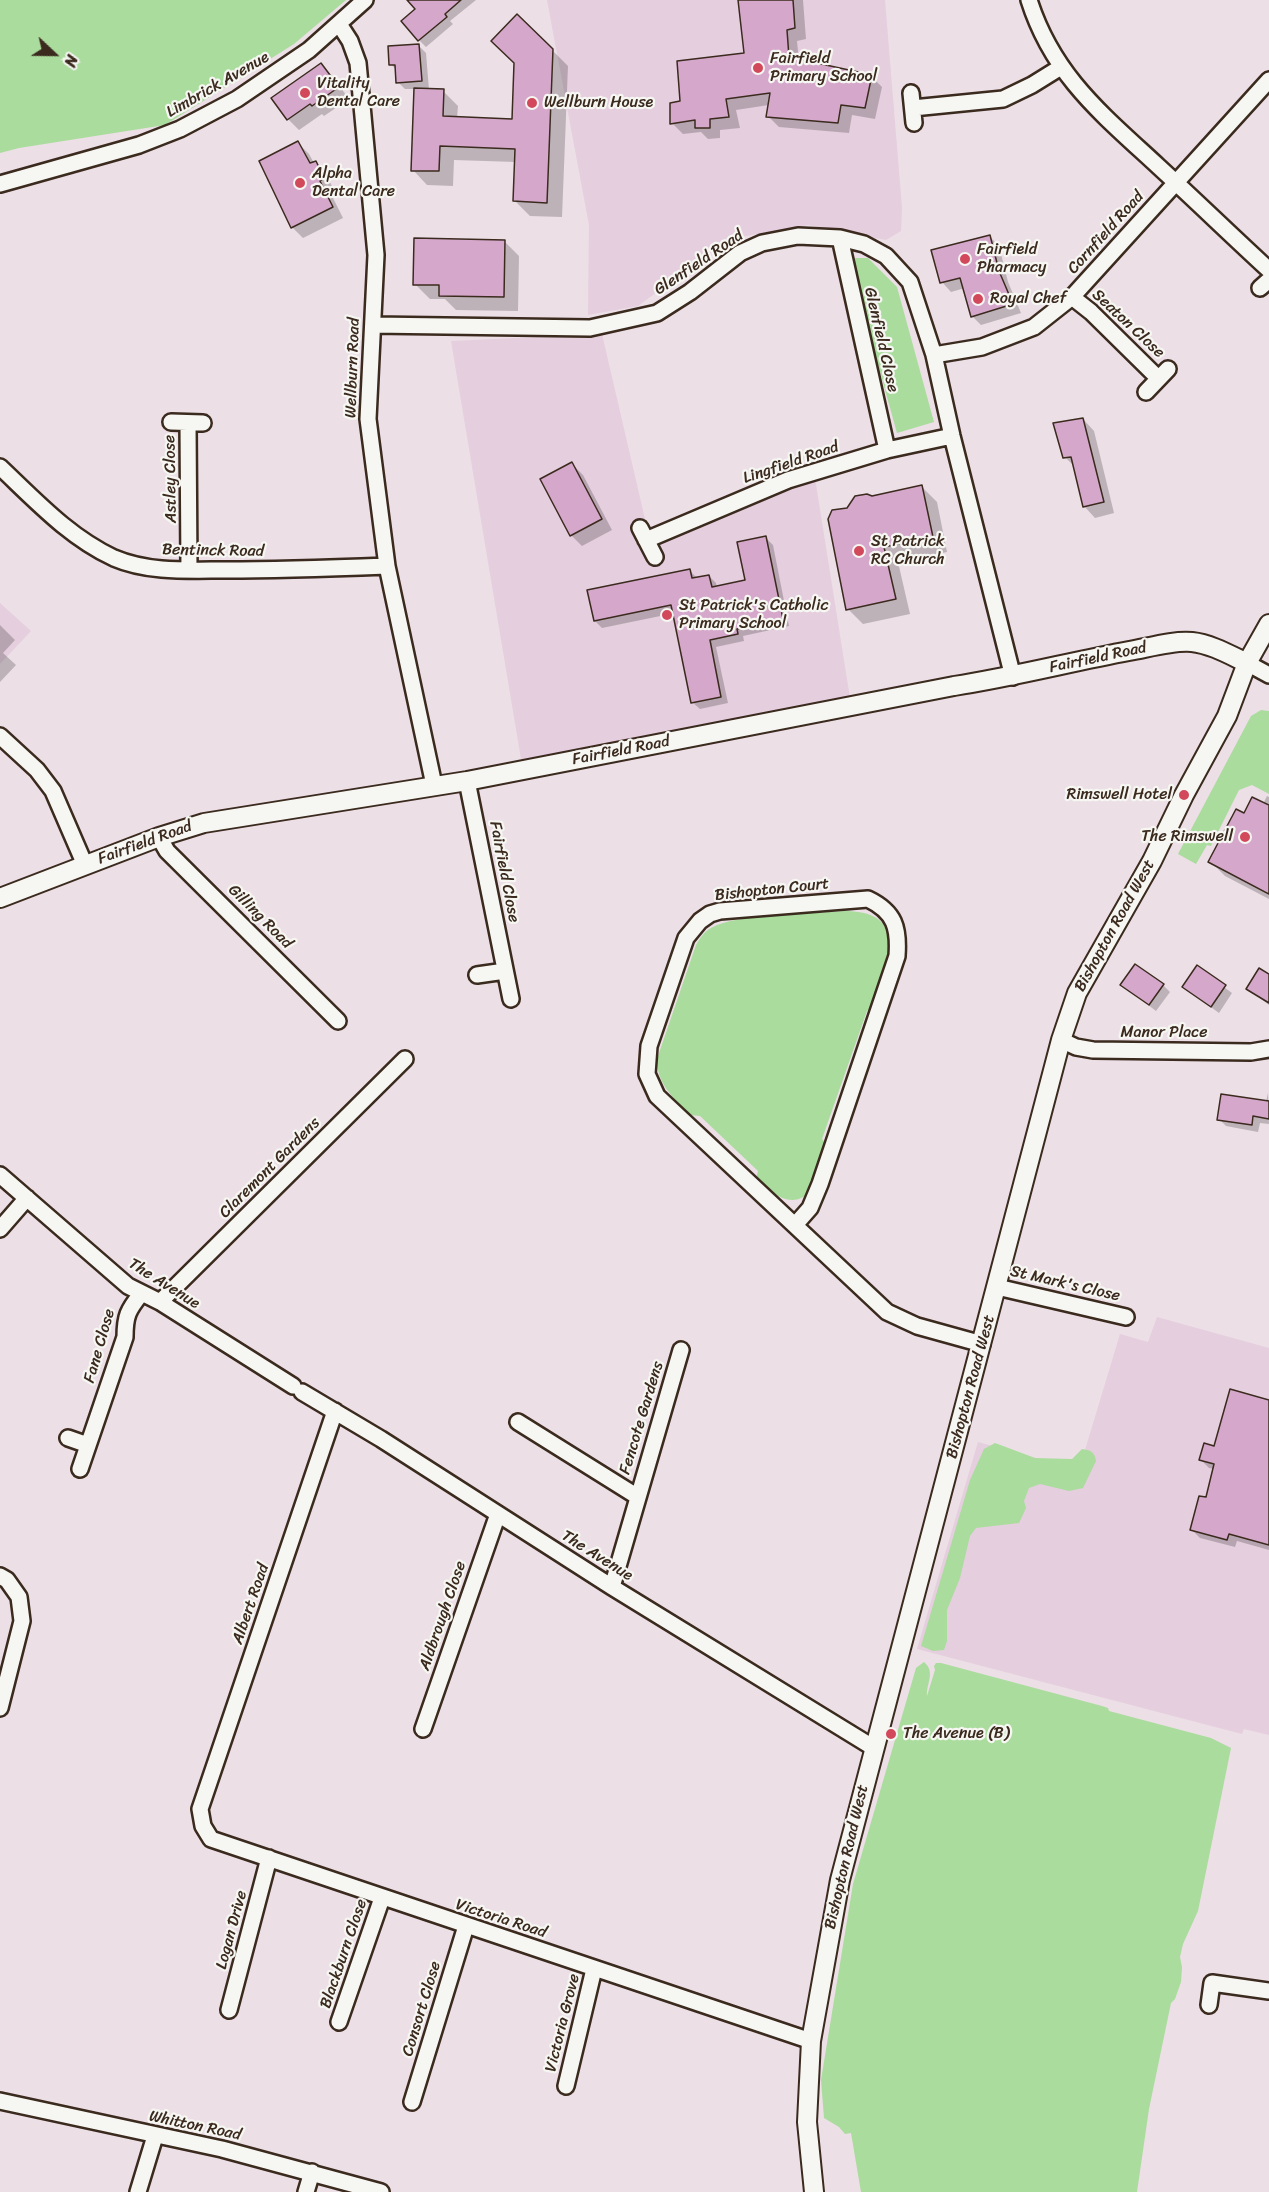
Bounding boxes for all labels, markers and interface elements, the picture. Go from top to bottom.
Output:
north arrow [24,24,84,84]
street label: Limbrick Avenue [163,48,273,122]
place label: Fairfield Primary School [770,49,877,87]
text: N [56,50,87,72]
marker: Fairfield Primary School [751,61,765,75]
place label: Vitality Dental Care [317,74,400,112]
marker: Vitality Dental Care [298,86,312,100]
place label: Wellburn House [544,93,653,113]
marker: Wellburn House [525,96,539,110]
place label: Alpha Dental Care [312,164,395,202]
marker: Alpha Dental Care [293,176,307,190]
street label: Cornfield Road [1064,188,1148,278]
street label: Glenfield Road [651,226,747,300]
place label: Fairfield Pharmacy [977,240,1046,278]
marker: Fairfield Pharmacy [958,252,972,266]
street label: Glenfield Close [860,286,902,394]
street label: Seaton Close [1088,286,1168,362]
place label: Royal Chef [990,289,1066,309]
marker: Royal Chef [971,292,985,306]
street label: Wellburn Road [342,317,364,419]
street label: Astley Close [161,435,181,523]
street label: Lingfield Road [741,438,841,488]
place label: St Patrick RC Church [871,532,945,570]
street label: Bentinck Road [162,541,264,561]
marker: St Patrick RC Church [852,544,866,558]
place label: St Patrick's Catholic Primary School [679,596,828,634]
marker: St Patrick's Catholic Primary School [660,608,674,622]
street label: Fairfield Road [1048,638,1148,678]
street label: Fairfield Road [571,732,671,770]
place label: Rimswell Hotel [1066,785,1172,805]
marker: Rimswell Hotel [1177,788,1191,802]
street label: Fairfield Road [95,817,195,869]
street label: Fairfield Close [485,820,523,924]
place label: The Rimswell [1141,827,1233,847]
marker: The Rimswell [1238,830,1252,844]
street label: Bishopton Road West [1071,857,1159,995]
street label: Bishopton Court [714,874,830,906]
street label: Gilling Road [224,881,296,953]
street label: Manor Place [1120,1023,1208,1043]
street label: Claremont Gardens [216,1114,324,1222]
street label: The Avenue [125,1254,203,1314]
street label: St Mark's Close [1008,1262,1122,1306]
street label: Fane Close [80,1307,120,1385]
street label: Bishopton Road West [943,1313,999,1461]
street label: Fencote Gardens [616,1359,668,1477]
street label: The Avenue [558,1526,636,1586]
street label: Aldbrough Close [415,1559,471,1673]
street label: Albert Road [228,1561,274,1647]
place label: The Avenue (B) [903,1724,1009,1744]
marker: The Avenue (B) [884,1727,898,1741]
street label: Bishopton Road West [821,1783,873,1931]
street label: Logan Drive [212,1889,252,1971]
street label: Victoria Road [453,1895,549,1943]
street label: Blackburn Close [316,1897,372,2011]
street label: Consort Close [398,1959,446,2059]
street label: Victoria Grove [542,1972,584,2074]
street label: Whitton Road [147,2107,243,2145]

